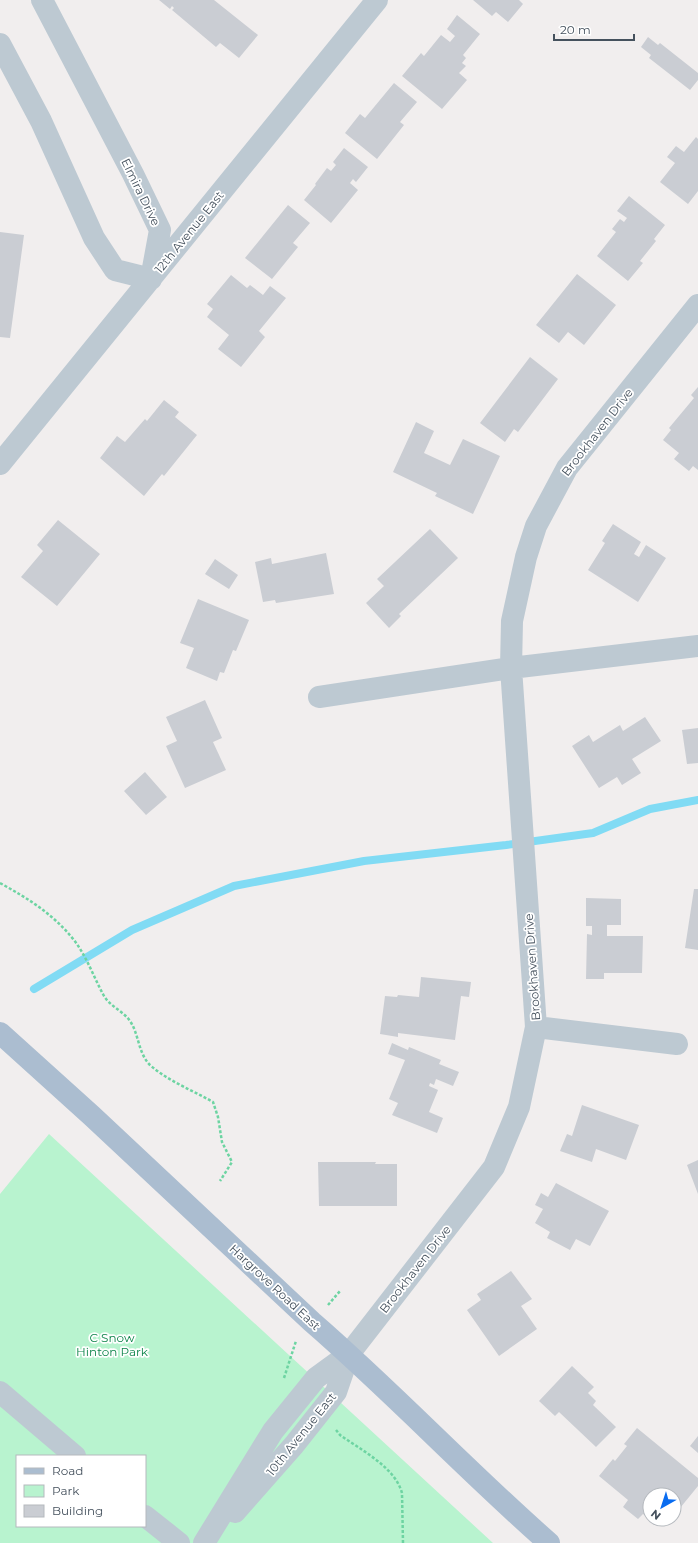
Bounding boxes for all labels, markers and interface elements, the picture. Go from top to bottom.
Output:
scale bar [554,16,634,42]
text: 20 m [560,22,591,37]
street label: Elmira Drive [118,156,164,228]
street label: 12th Avenue East [151,188,227,276]
street label: Brookhaven Drive [558,385,636,479]
street label: Brookhaven Drive [521,913,543,1021]
street label: Brookhaven Drive [376,1222,454,1316]
street label: Hargrove Road East [226,1241,324,1333]
park label: C Snow Hinton Park [76,1330,149,1359]
street label: 10th Avenue East [263,1389,339,1479]
legend [16,1455,146,1527]
text: Road [52,1463,83,1478]
text: Park [52,1483,80,1498]
north arrow [642,1487,682,1527]
text: Building [52,1503,103,1518]
text: N [648,1507,664,1523]

